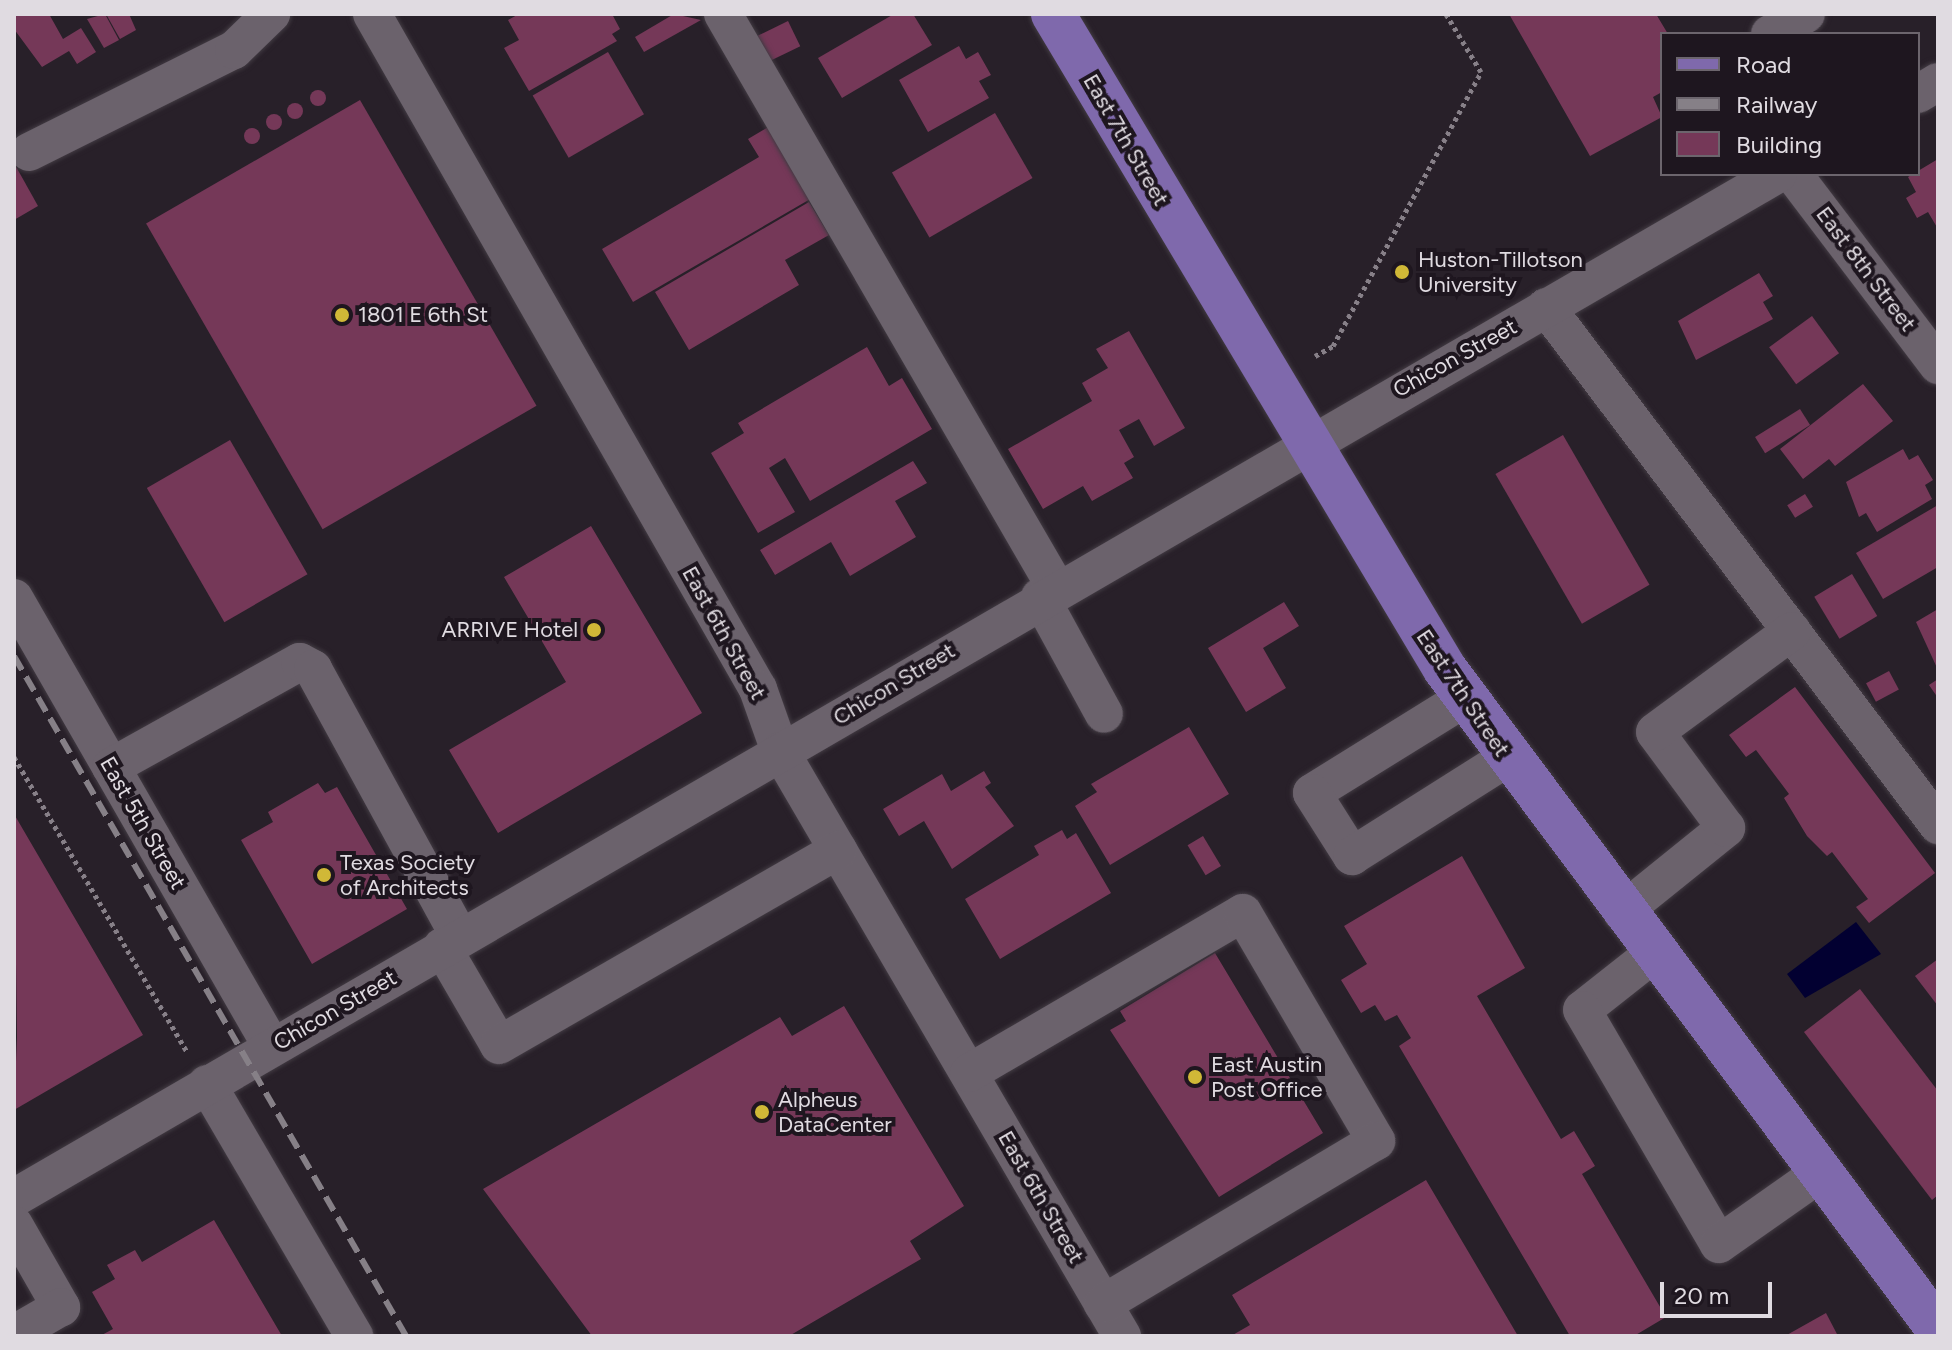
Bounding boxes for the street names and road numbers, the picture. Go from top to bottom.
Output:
street label: East 7th Street [1078,69,1174,211]
street label: East 8th Street [1811,201,1921,337]
street label: Chicon Street [1389,313,1521,403]
street label: East 6th Street [677,562,771,704]
street label: East 7th Street [1411,624,1515,762]
street label: Chicon Street [828,637,960,731]
street label: East 5th Street [94,752,192,894]
street label: Chicon Street [269,964,401,1056]
street label: East 6th Street [992,1126,1090,1268]

